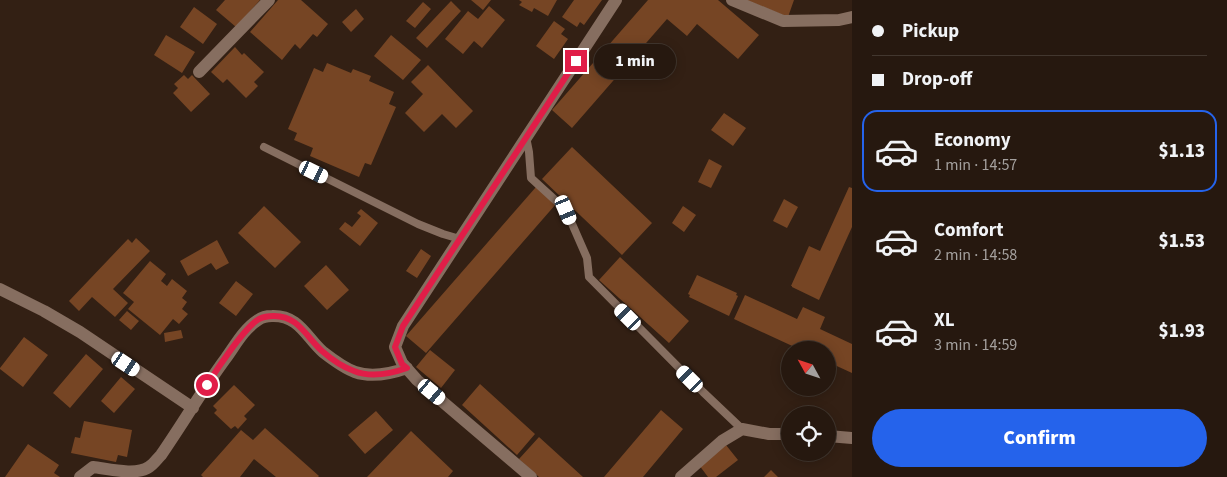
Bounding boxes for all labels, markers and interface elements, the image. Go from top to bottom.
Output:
text: Pickup [902,18,959,45]
callout: 1 min [594,44,676,78]
route end [565,50,587,72]
text: 1 min [615,50,655,72]
text: Drop-off [902,66,972,93]
text: Economy [934,127,1011,154]
icon: car [874,129,919,174]
text: $1.13 [1159,138,1205,165]
text: 1 min · 14:57 [934,154,1017,176]
car [297,159,330,185]
car [553,193,578,227]
text: Comfort [934,217,1004,244]
icon: car [874,219,919,264]
text: $1.53 [1159,228,1205,255]
text: 2 min · 14:58 [934,244,1017,266]
car [612,301,643,333]
text: XL [934,307,955,334]
icon: car [874,309,919,354]
text: $1.93 [1159,318,1205,345]
text: 3 min · 14:59 [934,334,1017,356]
north arrow [781,341,836,396]
map controls [781,341,836,461]
car [109,349,142,379]
car [674,363,705,395]
route start [196,374,218,396]
car [415,377,448,407]
button: locate [781,406,836,461]
button: Confirm [872,409,1207,467]

